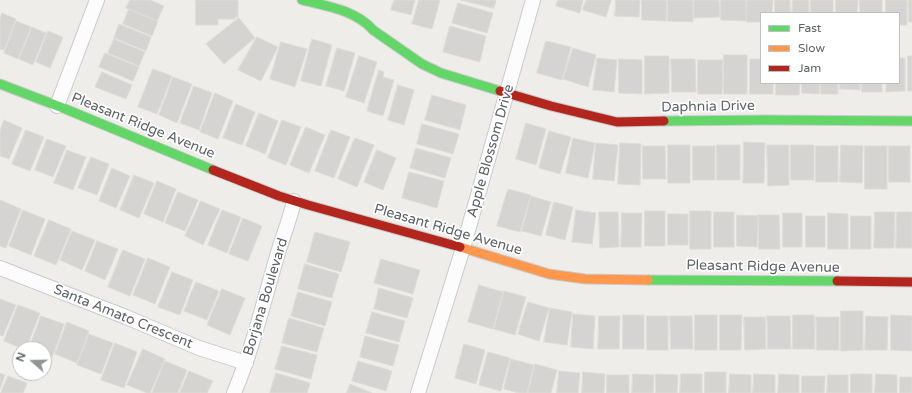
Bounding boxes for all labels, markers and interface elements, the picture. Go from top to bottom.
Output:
legend [760,12,900,84]
text: Fast [798,21,821,35]
text: Slow [798,41,825,55]
text: Jam [798,61,821,75]
street label: Apple Blossom Drive [464,83,518,219]
street label: Pleasant Ridge Avenue [69,89,217,163]
street label: Daphnia Drive [661,98,755,116]
street label: Pleasant Ridge Avenue [372,201,524,259]
street label: Borjana Boulevard [240,236,292,358]
street label: Pleasant Ridge Avenue [686,257,840,277]
street label: Santa Amato Crescent [51,281,195,353]
north arrow [12,341,52,381]
text: N [14,351,29,363]

